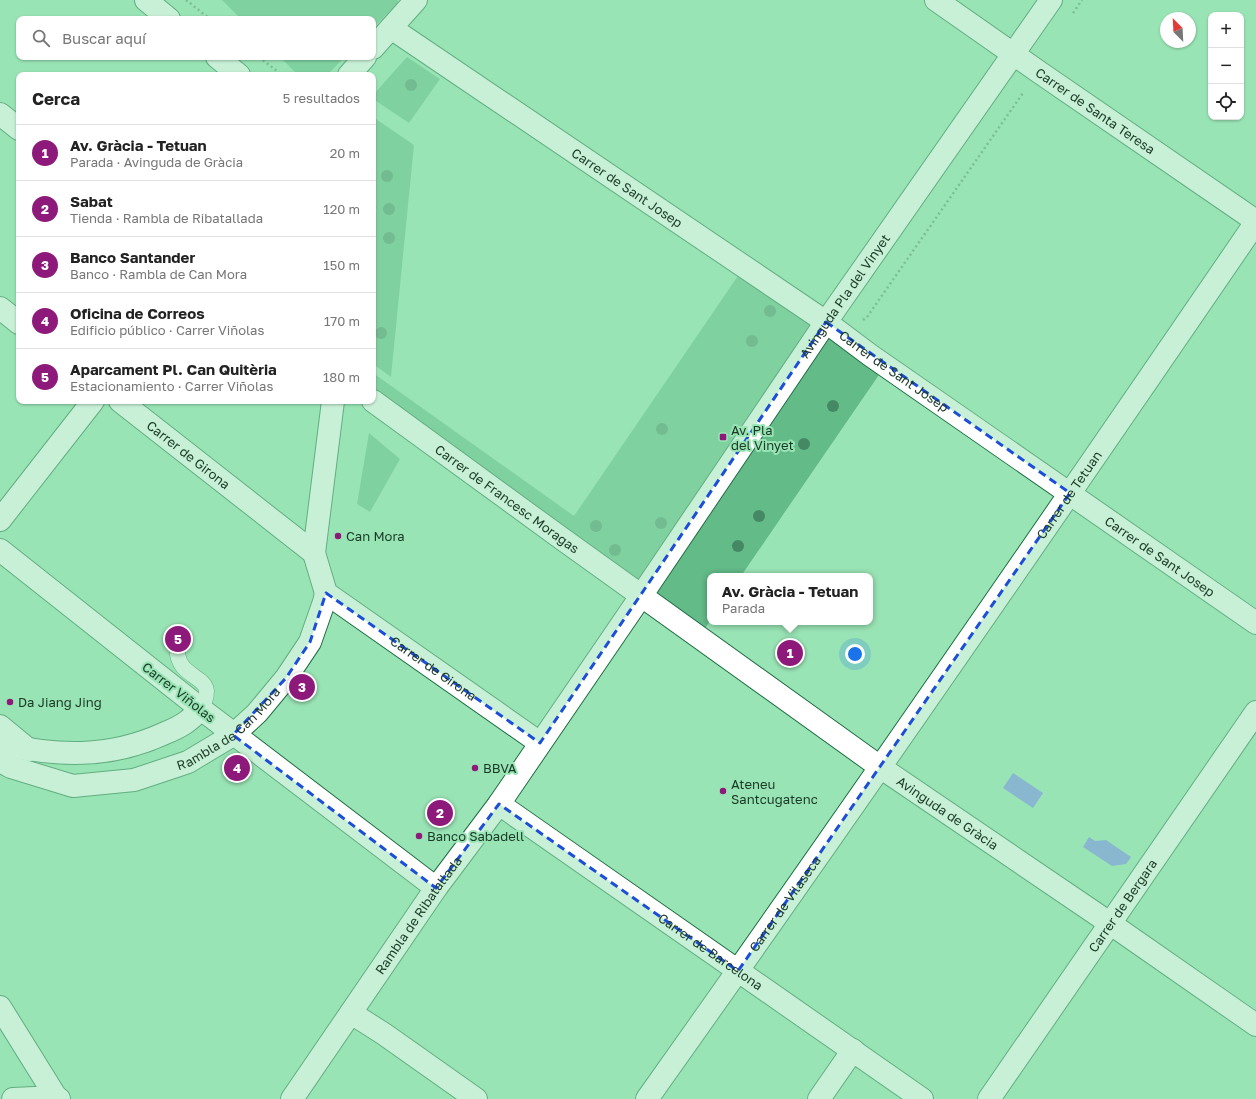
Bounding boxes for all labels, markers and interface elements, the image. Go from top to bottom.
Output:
north arrow [1160,12,1196,48]
map controls [1208,12,1244,120]
button: + [1208,12,1244,48]
search box [16,16,376,60]
icon: search [30,27,52,49]
text: Buscar aquí [62,29,146,47]
button: − [1208,48,1244,84]
street label: Carrer de Santa Teresa [1032,64,1158,157]
button: locate [1208,84,1244,120]
text: Cerca [32,88,80,109]
text: 5 resultados [283,90,360,106]
text: Av. Gràcia - Tetuan [70,136,207,154]
street label: Carrer de Sant Josep [569,144,686,231]
text: 1 [42,145,48,161]
text: 20 m [330,145,360,161]
text: Parada · Avinguda de Gràcia [70,154,243,170]
text: Sabat [70,192,113,210]
text: 2 [41,201,49,217]
text: 120 m [323,201,360,217]
text: Tienda · Rambla de Ribatallada [70,210,263,226]
street label: Avinguda Pla del Vinyet [796,231,893,361]
text: Banco Santander [70,248,195,266]
text: 3 [41,257,49,273]
text: 150 m [323,257,360,273]
text: Banco · Rambla de Can Mora [70,266,247,282]
text: Oficina de Correos [70,304,205,322]
text: 4 [41,313,49,329]
text: 170 m [324,313,360,329]
text: Edificio público · Carrer Viñolas [70,322,264,338]
street label: Carrer de Sant Josep [836,327,952,415]
text: Aparcament Pl. Can Quitèria [70,360,277,378]
text: 5 [41,369,49,385]
text: 180 m [323,369,360,385]
text: Estacionamiento · Carrer Viñolas [70,378,273,394]
street label: Carrer de Girona [144,417,233,492]
place label: Av. Pla del Vinyet [731,422,794,453]
marker: Av. Pla del Vinyet [718,432,728,442]
street label: Carrer de Francesc Moragas [432,441,582,557]
street label: Carrer de Tetuan [1033,447,1105,542]
street label: Carrer de Sant Josep [1102,513,1218,600]
place label: Can Mora [346,528,405,544]
marker: Can Mora [333,531,343,541]
popup [707,573,873,625]
text: Av. Gràcia - Tetuan [722,582,858,600]
text: Parada [722,600,765,616]
pin: 5 [165,624,191,654]
street label: Carrer de Girona [387,633,480,704]
pin: 1 [777,638,803,668]
your location [845,644,865,664]
street label: Carrer Viñolas [139,658,219,726]
pin: 3 [289,672,315,702]
street label: Rambla de Can Mora [175,684,283,773]
place label: Da Jiang Jing [18,694,102,710]
marker: Da Jiang Jing [5,697,15,707]
pin: 4 [224,753,250,783]
place label: BBVA [483,760,517,776]
marker: BBVA [470,763,480,773]
street label: Avinguda de Gràcia [894,773,1001,853]
place label: Ateneu Santcugatenc [731,776,818,807]
marker: Ateneu Santcugatenc [718,786,728,796]
pin: 2 [427,798,453,828]
place label: Banco Sabadell [427,828,524,844]
marker: Banco Sabadell [414,831,424,841]
street label: Rambla de Ribatallada [372,853,465,977]
street label: Carrer de Vilaseca [746,853,824,955]
street label: Carrer de Bergara [1085,856,1160,955]
street label: Carrer de Barcelona [655,910,766,994]

